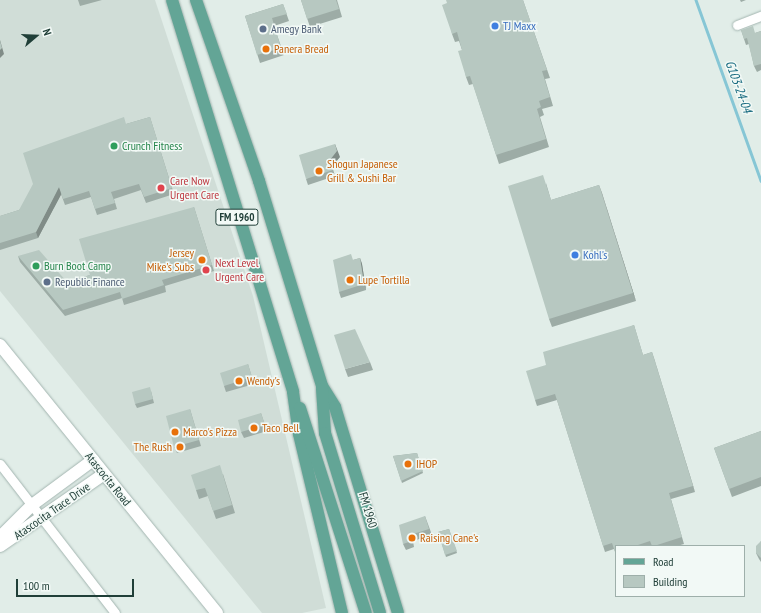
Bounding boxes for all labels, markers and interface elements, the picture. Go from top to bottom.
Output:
north arrow [16,16,56,56]
place label: TJ Maxx [503,19,536,33]
marker: TJ Maxx [490,21,500,31]
place label: Amegy Bank [271,22,322,36]
marker: Amegy Bank [258,24,268,34]
text: N [40,27,55,37]
place label: Panera Bread [274,42,329,56]
marker: Panera Bread [261,44,271,54]
water label: G103-24-04 [721,59,755,115]
place label: Crunch Fitness [122,139,182,153]
marker: Crunch Fitness [109,141,119,151]
place label: Shogun Japanese Grill & Sushi Bar [327,157,398,185]
marker: Shogun Japanese Grill & Sushi Bar [314,166,324,176]
place label: Care Now Urgent Care [170,174,219,202]
marker: Care Now Urgent Care [155,182,167,194]
road number: FM 1960 [215,208,259,226]
place label: Jersey Mike's Subs [147,246,194,274]
place label: Kohl's [583,248,607,262]
marker: Kohl's [570,250,580,260]
marker: Jersey Mike's Subs [197,255,207,265]
place label: Next Level Urgent Care [215,256,264,284]
place label: Burn Boot Camp [44,259,111,273]
marker: Burn Boot Camp [31,261,41,271]
marker: Next Level Urgent Care [200,264,212,276]
place label: Lupe Tortilla [358,273,410,287]
place label: Republic Finance [55,275,125,289]
marker: Lupe Tortilla [345,275,355,285]
marker: Republic Finance [42,277,52,287]
place label: Wendy's [247,374,280,388]
marker: Wendy's [234,376,244,386]
place label: Taco Bell [262,421,299,435]
marker: Taco Bell [249,423,259,433]
place label: Marco's Pizza [183,425,237,439]
marker: Marco's Pizza [170,427,180,437]
place label: The Rush [134,440,172,454]
marker: The Rush [175,442,185,452]
street label: Atascocita Road [82,449,134,509]
place label: IHOP [416,457,437,471]
marker: IHOP [403,459,413,469]
street label: Atascocita Trace Drive [11,479,93,543]
street label: FM 1960 [356,490,380,530]
place label: Raising Cane's [420,531,479,545]
marker: Raising Cane's [407,533,417,543]
legend [615,545,745,597]
text: Road [653,554,673,569]
scale bar [18,571,136,597]
text: Building [653,574,688,589]
text: 100 m [23,578,50,593]

